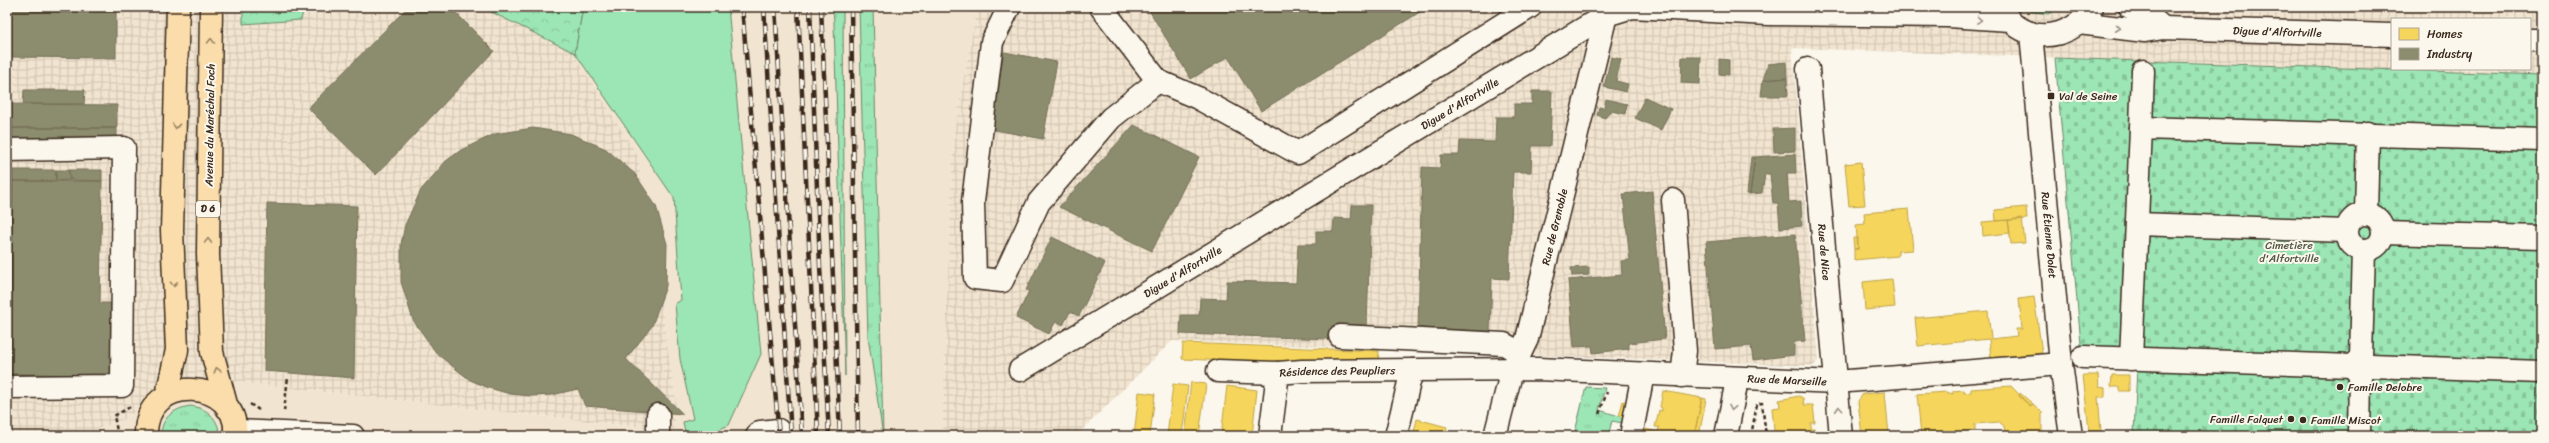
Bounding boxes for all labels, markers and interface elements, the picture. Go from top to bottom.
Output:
one-way arrow [1976,15,1982,24]
legend [2391,18,2531,70]
street label: Digue d'Alfortville [2233,21,2323,42]
one-way arrow [2115,23,2121,32]
text: Homes [2427,23,2463,45]
one-way arrow [206,38,215,44]
text: Industry [2426,43,2473,65]
street label: Avenue du Maréchal Foch [199,63,221,188]
street label: Digue d'Alfortville [1417,72,1503,135]
place label: Val de Seine [2059,87,2118,106]
marker: Val de Seine [2046,91,2056,101]
one-way arrow [171,123,180,129]
street label: Rue de Grenoble [1536,186,1573,267]
street label: Rue Étienne Dolet [2036,191,2063,279]
road number: D 6 [196,201,220,217]
street label: Rue de Nice [1812,223,1837,282]
park label: Cimetière d'Alfortville [2259,236,2320,268]
one-way arrow [204,238,212,244]
street label: Digue d'Alfortville [1140,240,1226,303]
one-way arrow [170,281,178,287]
street label: Résidence des Peupliers [1279,361,1396,382]
one-way arrow [213,367,222,374]
street label: Rue de Marseille [1747,369,1828,391]
place label: Famille Delobre [2348,378,2423,397]
marker: Famille Delobre [2335,382,2345,392]
one-way arrow [1728,405,1736,411]
one-way arrow [1835,406,1844,412]
place label: Famille Falquet [2210,410,2284,429]
place label: Famille Miscot [2311,411,2382,430]
marker: Famille Falquet [2286,414,2296,424]
marker: Famille Miscot [2298,415,2308,425]

